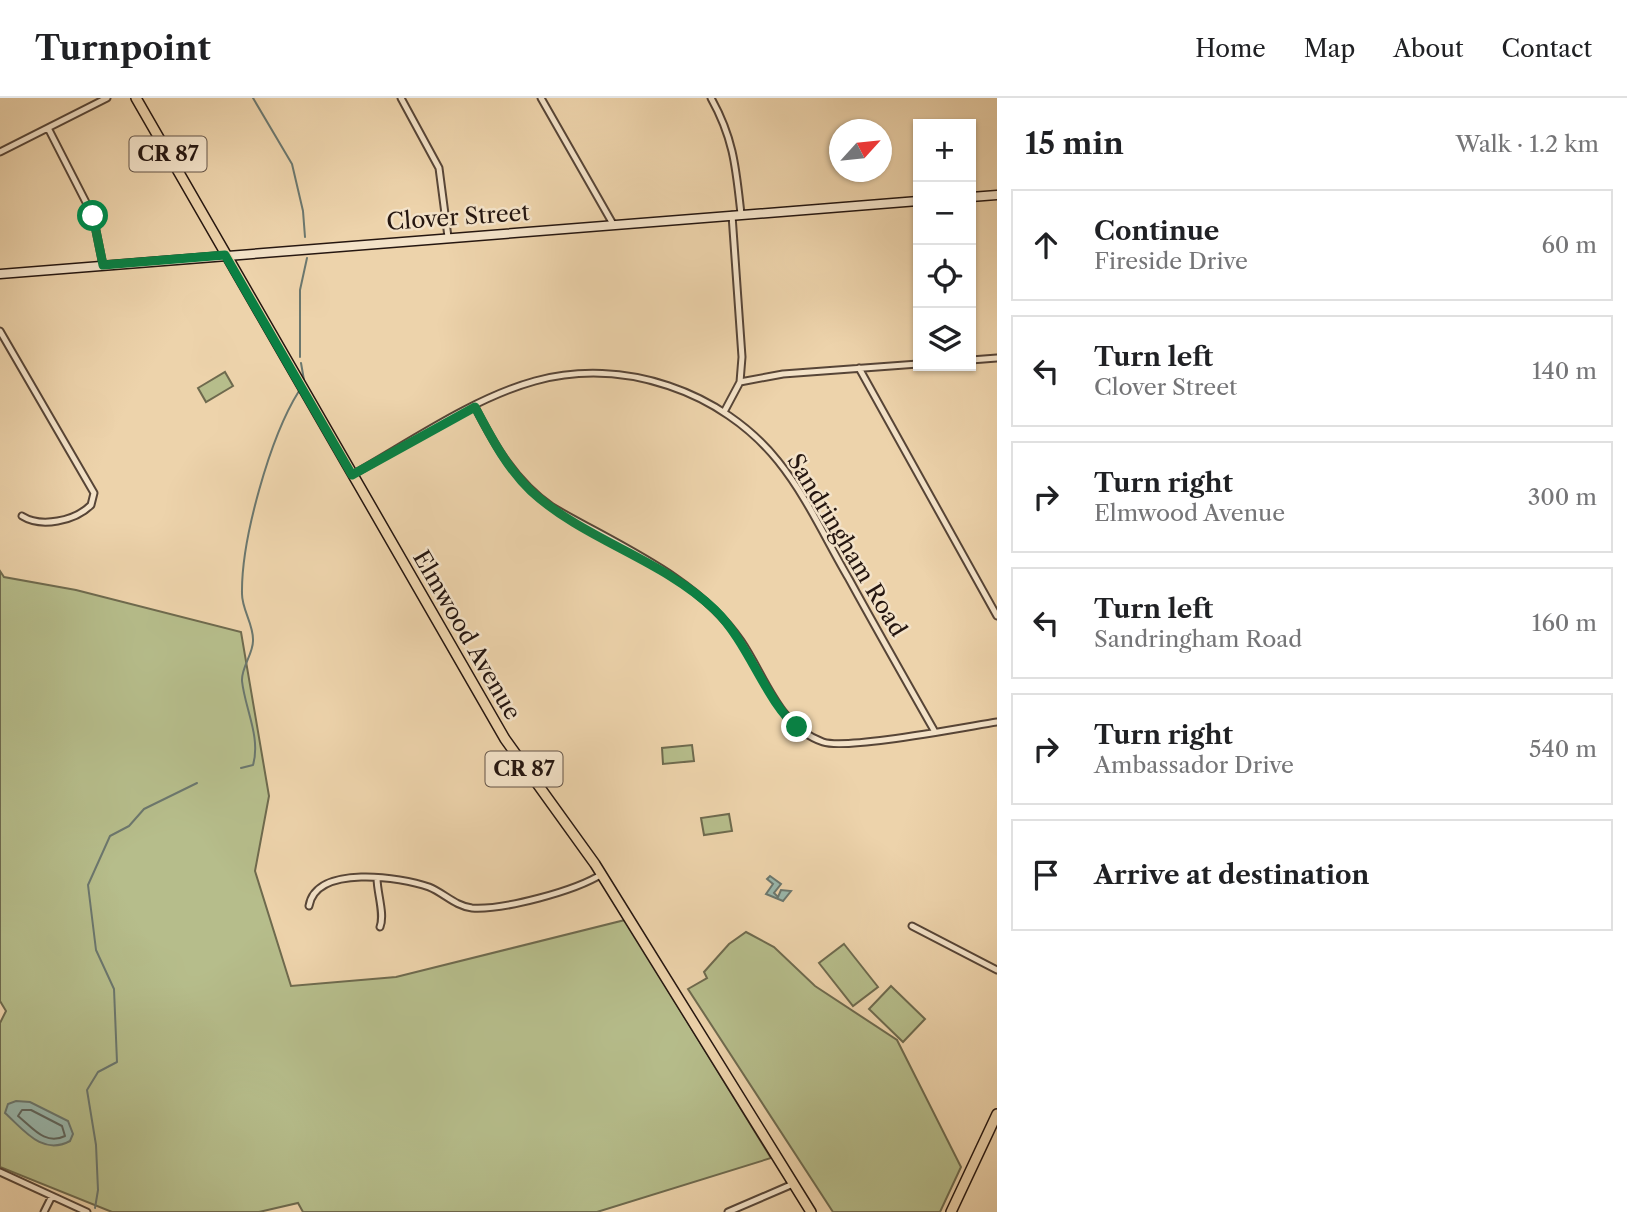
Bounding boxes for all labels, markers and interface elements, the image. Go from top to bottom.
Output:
text: Turnpoint [35,28,211,69]
text: Home [1195,34,1266,63]
text: Map [1304,34,1355,63]
text: About [1393,34,1464,63]
text: Contact [1502,34,1592,63]
north arrow [829,119,892,182]
map controls [913,119,976,371]
button: + [913,119,976,182]
text: 15 min [1025,125,1124,162]
text: Walk · 1.2 km [1456,130,1599,158]
road number: CR 87 [130,136,206,172]
button: − [913,182,976,245]
street label: Clover Street [386,198,530,236]
route start [77,200,108,231]
text: Continue [1094,215,1219,247]
icon: ahead [1027,226,1065,264]
text: 60 m [1541,231,1597,259]
button: locate [913,245,976,308]
text: Fireside Drive [1094,247,1248,275]
button: layers [913,308,976,371]
text: Turn left [1094,341,1213,373]
icon: left [1027,352,1065,390]
text: 140 m [1532,357,1597,385]
text: Clover Street [1094,373,1237,401]
street label: Sandringham Road [781,448,913,642]
text: Turn right [1094,467,1233,499]
icon: right [1027,478,1065,516]
text: 300 m [1528,483,1597,511]
text: Elmwood Avenue [1094,499,1285,527]
street label: Elmwood Avenue [407,545,527,725]
text: Turn left [1094,593,1213,625]
icon: left [1027,604,1065,642]
text: 160 m [1532,609,1597,637]
text: Sandringham Road [1094,625,1302,653]
route end [781,711,812,742]
text: Turn right [1094,719,1233,751]
icon: right [1027,730,1065,768]
text: 540 m [1529,735,1597,763]
text: Ambassador Drive [1094,751,1294,779]
road number: CR 87 [486,752,562,786]
icon: arrive [1027,856,1065,894]
text: Arrive at destination [1094,859,1369,891]

